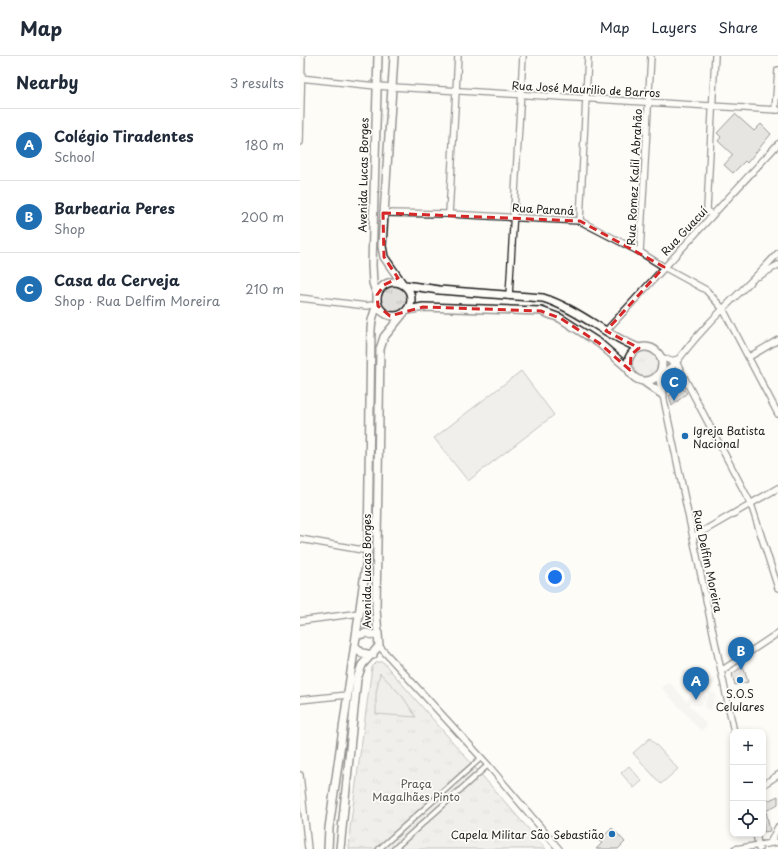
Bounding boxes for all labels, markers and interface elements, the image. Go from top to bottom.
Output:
text: Map [20,14,62,42]
text: Map [600,17,630,38]
text: Layers [652,17,697,38]
text: Share [719,17,758,38]
text: Nearby [16,69,78,95]
text: 3 results [230,73,284,92]
street label: Rua José Maurilio de Barros [511,77,661,101]
street label: Rua Romez Kalil Abrahão [622,108,646,246]
street label: Avenida Lucas Borges [354,118,372,232]
text: Colégio Tiradentes [54,124,194,147]
text: A [24,135,34,154]
text: 180 m [245,135,284,154]
text: School [54,147,95,166]
text: Barbearia Peres [54,196,175,219]
street label: Rua Paraná [511,199,575,219]
street label: Rua Guacuí [657,202,712,259]
text: B [25,207,33,226]
text: 200 m [241,207,284,226]
text: Shop [54,219,85,238]
text: Casa da Cerveja [54,268,180,291]
text: C [24,279,34,298]
text: 210 m [245,279,284,298]
text: Shop · Rua Delfim Moreira [54,291,220,310]
pin: C [661,368,687,401]
place label: Igreja Batista Nacional [693,422,765,452]
marker: Igreja Batista Nacional [680,431,690,441]
street label: Rua Delfim Moreira [689,508,727,614]
street label: Avenida Lucas Borges [358,514,375,628]
your location [545,567,565,587]
pin: B [728,637,754,670]
pin: A [683,667,709,700]
marker: S.O.S Celulares [735,675,745,685]
place label: S.O.S Celulares [716,685,764,715]
map controls [730,729,766,837]
button: + [730,729,766,765]
button: − [730,765,766,801]
park label: Praça Magalhães Pinto [372,775,460,805]
button: locate [730,801,766,837]
place label: Capela Militar São Sebastião [451,826,604,843]
marker: Capela Militar São Sebastião [607,829,617,839]

